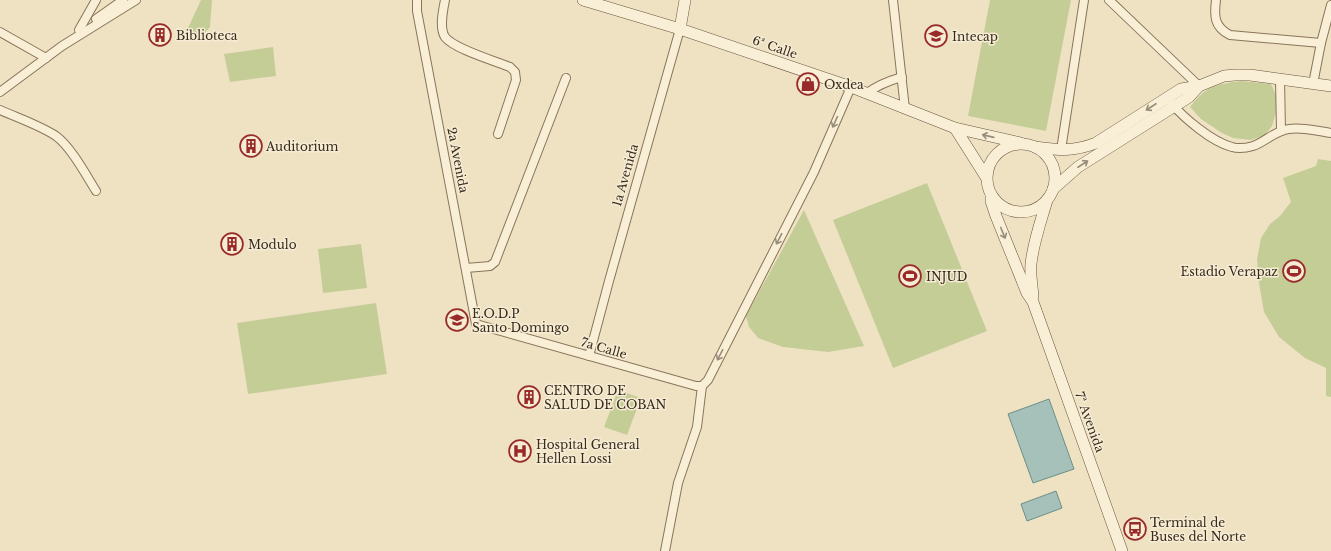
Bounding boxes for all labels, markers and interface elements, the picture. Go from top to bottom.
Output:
building icon: Biblioteca [147,22,173,48]
school or university icon: Intecap [923,23,949,49]
place label: Biblioteca [176,28,238,43]
place label: Intecap [952,29,998,44]
street label: 6ª Calle [751,32,800,62]
shop icon: Oxdea [795,71,821,97]
place label: Oxdea [824,77,864,92]
one-way arrow [1146,103,1157,111]
one-way arrow [831,116,839,128]
street label: 2a Avenida [444,126,472,194]
one-way arrow [982,131,995,139]
building icon: Auditorium [238,133,264,159]
place label: Auditorium [265,139,339,154]
street label: 1a Avenida [609,142,641,208]
one-way arrow [1077,159,1089,167]
one-way arrow [999,226,1007,238]
building icon: Modulo [219,231,245,257]
one-way arrow [775,233,782,245]
place label: Modulo [248,237,297,252]
sports icon: Estadio Verapaz [1281,258,1307,284]
sports icon: INJUD [897,263,923,289]
place label: Estadio Verapaz [1181,264,1278,279]
place label: INJUD [926,269,967,284]
place label: E.O.D.P Santo Domingo [472,306,569,335]
school or university icon: E.O.D.P Santo Domingo [444,307,470,333]
street label: 7a Calle [579,334,629,362]
one-way arrow [716,349,724,361]
place label: CENTRO DE SALUD DE COBAN [544,383,666,412]
building icon: CENTRO DE SALUD DE COBAN [516,384,542,410]
street label: 7ª Avenida [1072,390,1108,455]
place label: Hospital General Hellen Lossi [536,437,640,466]
hospital icon: Hospital General Hellen Lossi [507,438,533,464]
place label: Terminal de Buses del Norte [1150,515,1246,544]
bus stop icon: Terminal de Buses del Norte [1122,516,1148,542]

